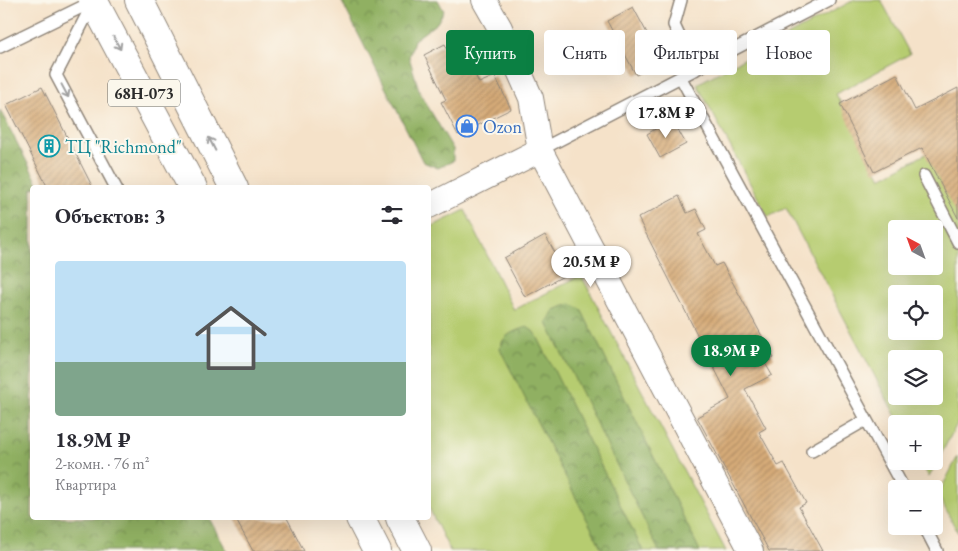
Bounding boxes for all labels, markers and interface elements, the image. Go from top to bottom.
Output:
chip: Купить [446,30,534,75]
chip: Снять [544,30,625,75]
chip: Фильтры [635,30,737,75]
chip: Новое [747,30,830,75]
one-way arrow [112,35,122,50]
road number: 68Н-073 [108,80,180,106]
one-way arrow [61,83,70,98]
pin: 17.8M ₽ [620,96,712,139]
text: 17.8M ₽ [637,102,695,123]
shop icon: Ozon [455,114,479,138]
place label: Ozon [483,115,522,138]
building icon: ТЦ "Richmond" [37,134,61,158]
place label: ТЦ "Richmond" [65,135,182,158]
one-way arrow [207,137,216,152]
icon: filters [378,201,406,229]
text: Объектов: 3 [55,202,166,229]
north arrow [888,220,942,275]
map controls [888,220,943,535]
pin: 20.5M ₽ [545,246,637,288]
text: 20.5M ₽ [562,251,620,272]
button: locate [888,285,943,340]
icon: home [186,293,276,383]
pin: 18.9M ₽ [685,334,777,377]
text: 18.9M ₽ [702,340,760,361]
button: layers [888,350,943,405]
button: + [888,415,943,470]
text: 18.9M ₽ [55,426,131,453]
text: 2-комн. · 76 m² [55,453,150,474]
text: Квартира [55,474,116,495]
button: − [888,480,943,535]

